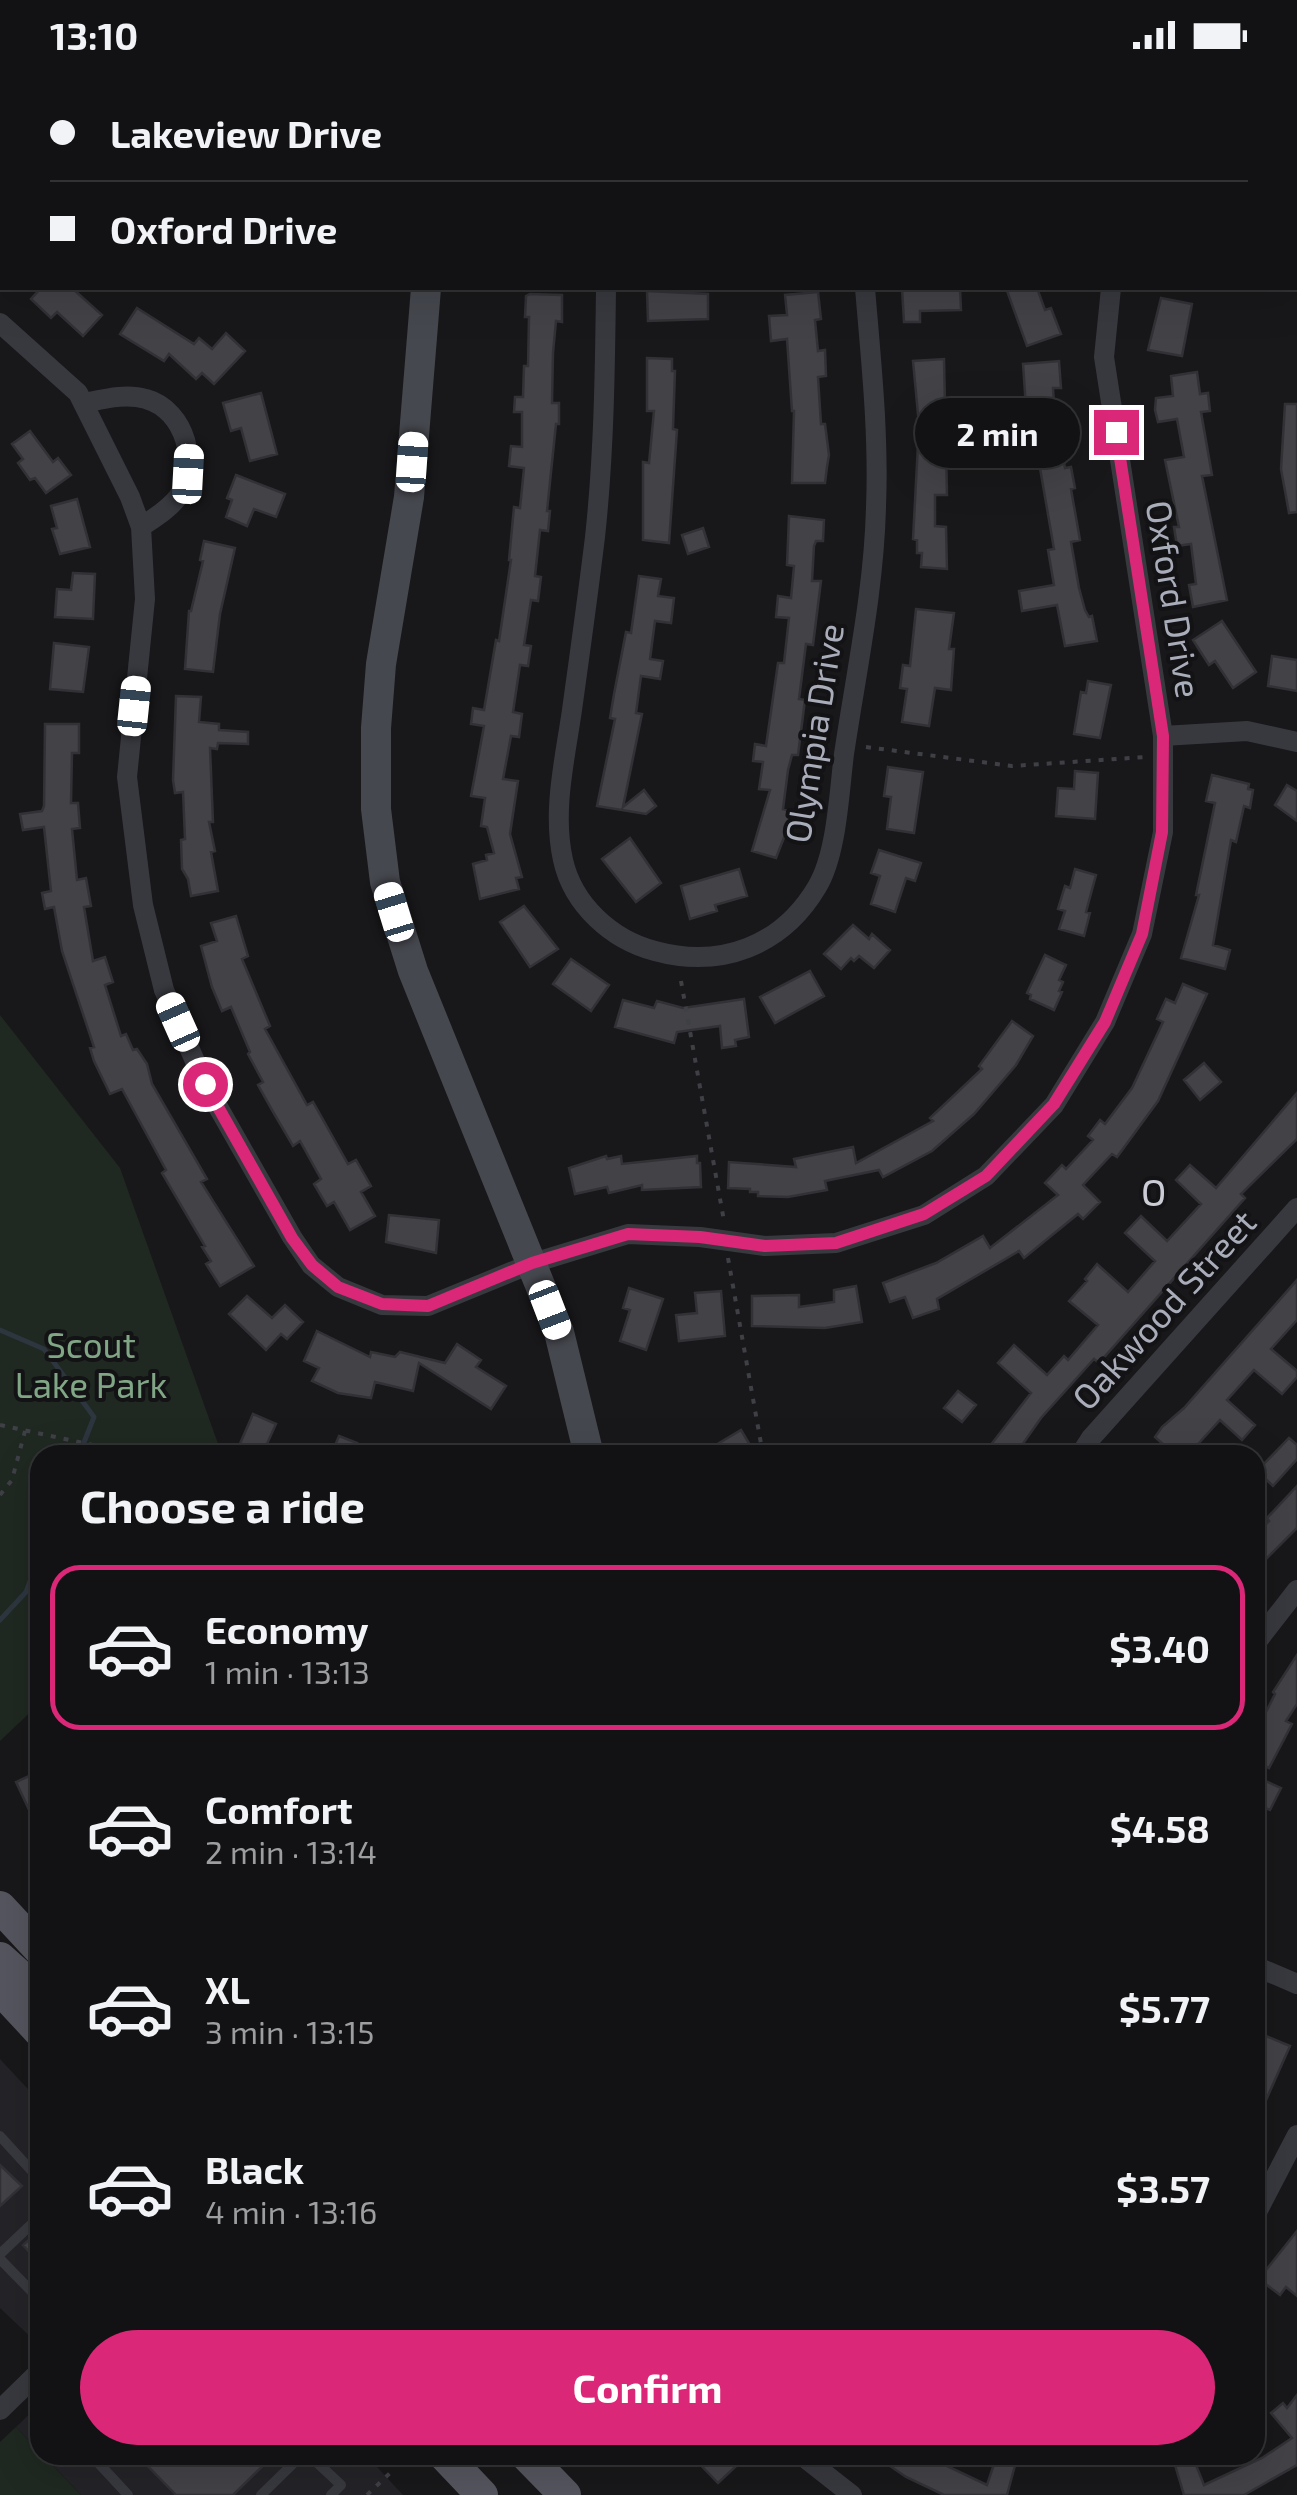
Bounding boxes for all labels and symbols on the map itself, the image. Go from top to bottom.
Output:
callout: 2 min [916,397,1081,467]
route end [1094,410,1139,455]
car [395,431,429,493]
car [171,443,205,505]
street label: Oxford Drive [1139,497,1211,701]
street label: Olympia Drive [775,620,851,846]
car [116,675,152,737]
car [371,879,417,945]
car [152,988,204,1056]
route start [183,1062,228,1107]
district label: O [1141,1168,1169,1214]
street label: Oakwood Street [1062,1201,1264,1417]
car [525,1277,575,1343]
park label: Scout Lake Park [15,1323,168,1405]

